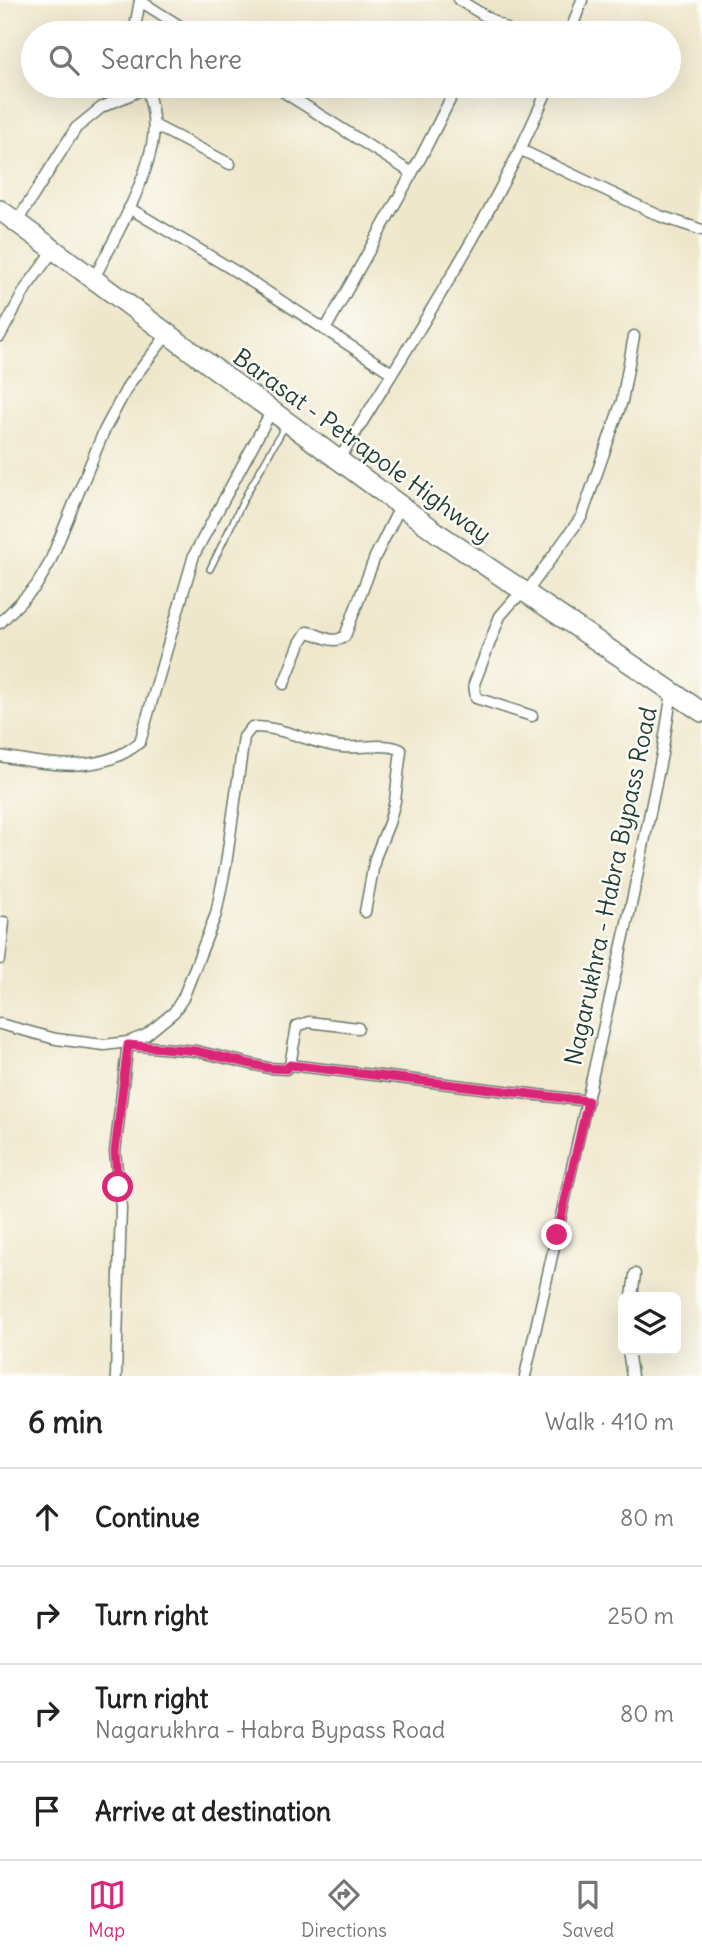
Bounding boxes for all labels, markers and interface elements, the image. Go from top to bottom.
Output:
search box [21,21,681,98]
icon: search [45,41,83,79]
text: Search here [101,43,242,76]
street label: Barasat - Petrapole Highway [228,341,498,549]
street label: Nagarukhra - Habra Bypass Road [557,704,663,1068]
route start [102,1171,133,1202]
route end [541,1219,572,1250]
map controls [618,1292,681,1355]
button: layers [618,1292,681,1355]
text: 6 min [28,1403,103,1441]
text: Walk · 410 m [545,1407,674,1436]
icon: ahead [28,1498,66,1536]
text: Continue [95,1501,200,1534]
text: 80 m [620,1503,674,1532]
icon: right [28,1596,66,1634]
text: Turn right [95,1599,208,1632]
text: 250 m [607,1601,674,1630]
text: Turn right [95,1682,208,1715]
icon: right [28,1694,66,1732]
text: 80 m [620,1699,674,1728]
text: Nagarukhra - Habra Bypass Road [95,1715,445,1744]
icon: arrive [28,1792,66,1830]
text: Arrive at destination [95,1795,331,1828]
tab: Map [88,1876,126,1942]
tab: Directions [301,1876,387,1942]
tab: Saved [562,1876,614,1942]

